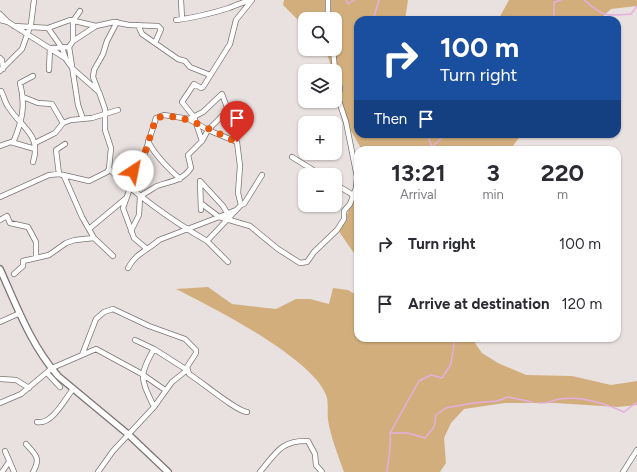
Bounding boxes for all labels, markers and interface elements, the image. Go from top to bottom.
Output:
map controls [298,12,342,212]
button: search [298,12,342,56]
text: 100 m [440,30,519,64]
icon: right [374,32,426,84]
button: layers [298,64,342,108]
text: Turn right [440,64,517,86]
pin [220,101,254,142]
icon: arrive [226,107,248,129]
icon: arrive [415,108,437,130]
text: Then [374,110,407,128]
button: + [298,116,342,160]
position arrow [112,150,154,192]
text: 13:21 [391,158,446,187]
text: 3 [487,158,500,187]
text: 220 [541,158,584,187]
button: − [298,168,342,212]
text: Arrival [400,187,437,202]
text: min [483,187,504,202]
text: m [557,187,568,202]
icon: right [374,233,396,255]
text: Turn right [408,235,476,253]
text: 100 m [559,235,601,253]
icon: arrive [374,293,396,315]
text: Arrive at destination [408,295,549,313]
text: 120 m [561,295,602,313]

